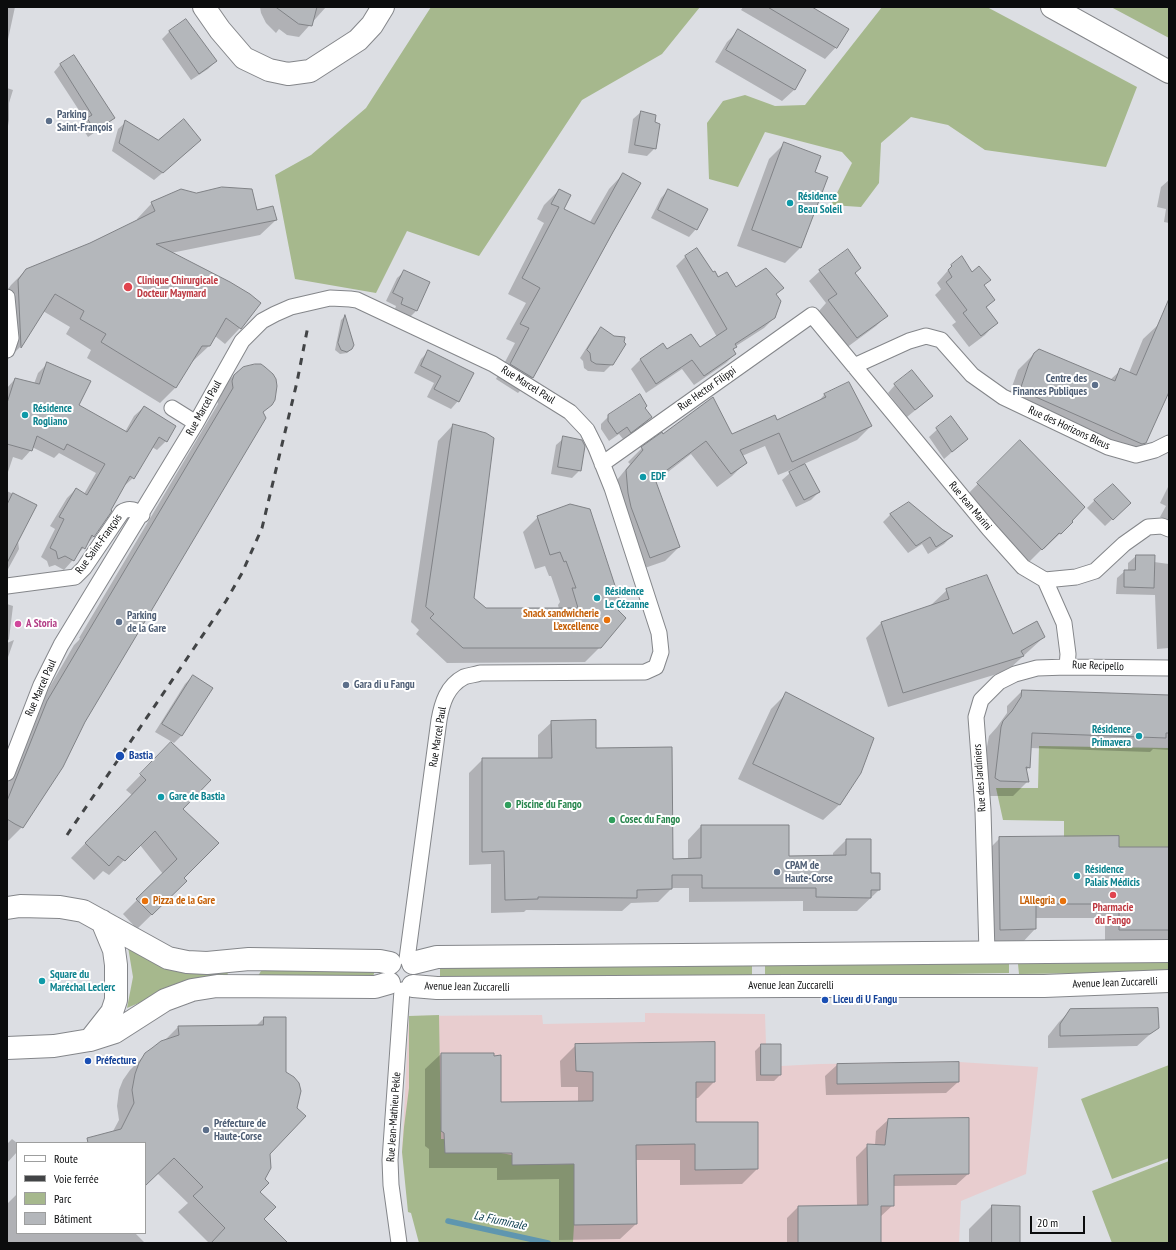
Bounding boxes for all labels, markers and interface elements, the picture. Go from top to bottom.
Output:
place label: Parking Saint-François [57,108,112,134]
marker: Parking Saint-François [44,116,54,126]
place label: Résidence Beau Soleil [798,190,842,216]
marker: Résidence Beau Soleil [785,198,795,208]
place label: Clinique Chirurgicale Docteur Maymard [137,274,218,300]
marker: Clinique Chirurgicale Docteur Maymard [122,281,134,293]
street label: Rue Marcel Paul [499,363,557,407]
street label: Rue Hector Filippi [675,364,739,414]
place label: Centre des Finances Publiques [1013,372,1087,398]
street label: Rue Marcel Paul [183,378,225,438]
marker: Centre des Finances Publiques [1090,380,1100,390]
place label: Résidence Rogliano [33,402,72,428]
street label: Rue des Horizons Bleus [1026,403,1112,453]
marker: Résidence Rogliano [20,410,30,420]
place label: EDF [651,470,666,484]
marker: EDF [638,472,648,482]
street label: Rue Jean Marini [946,479,994,533]
street label: Rue Saint-François [73,512,125,576]
place label: Résidence Le Cézanne [605,585,649,611]
marker: Résidence Le Cézanne [592,593,602,603]
place label: Snack sandwicherie L’excellence [523,607,599,633]
place label: Parking de la Gare [127,609,166,635]
marker: Snack sandwicherie L’excellence [602,615,612,625]
place label: A Storia [26,617,57,631]
marker: Parking de la Gare [114,617,124,627]
marker: A Storia [13,619,23,629]
street label: Rue Marcel Paul [23,657,59,719]
street label: Rue Recipello [1072,659,1124,673]
place label: Gara di u Fangu [354,678,415,692]
marker: Gara di u Fangu [341,680,351,690]
street label: Rue Marcel Paul [427,706,449,768]
place label: Résidence Primavera [1092,723,1131,749]
marker: Résidence Primavera [1134,731,1144,741]
street label: Rue des Jardiniers [971,744,989,812]
place label: Bastia [129,749,153,763]
marker: Bastia [114,750,126,762]
place label: Gare de Bastia [169,790,225,804]
marker: Gare de Bastia [156,792,166,802]
place label: Piscine du Fango [516,798,582,812]
marker: Piscine du Fango [503,800,513,810]
place label: Cosec du Fango [620,813,680,827]
marker: Cosec du Fango [607,815,617,825]
place label: CPAM de Haute-Corse [785,859,833,885]
place label: Résidence Palais Médicis [1085,863,1140,889]
marker: CPAM de Haute-Corse [772,867,782,877]
marker: Résidence Palais Médicis [1072,871,1082,881]
marker: Pharmacie du Fango [1108,890,1118,900]
place label: Pizza de la Gare [153,894,215,908]
place label: L'Allegria [1020,894,1055,908]
marker: Pizza de la Gare [140,896,150,906]
marker: L'Allegria [1058,896,1068,906]
place label: Pharmacie du Fango [1093,901,1133,927]
place label: Square du Maréchal Leclerc [50,968,115,994]
street label: Avenue Jean Zuccarelli [1072,975,1158,991]
marker: Square du Maréchal Leclerc [37,976,47,986]
street label: Avenue Jean Zuccarelli [748,979,834,993]
street label: Avenue Jean Zuccarelli [424,980,510,994]
place label: Liceu di U Fangu [833,993,897,1007]
marker: Liceu di U Fangu [820,995,830,1005]
place label: Préfecture [96,1054,136,1068]
marker: Préfecture [83,1056,93,1066]
street label: Rue Jean-Mathieu Pekle [384,1071,404,1163]
place label: Préfecture de Haute-Corse [214,1117,266,1143]
marker: Préfecture de Haute-Corse [201,1125,211,1135]
legend [16,1142,146,1234]
text: Route [54,1151,78,1166]
text: Voie ferrée [54,1171,99,1186]
text: Parc [54,1191,71,1206]
water label: La Fiuminale [473,1208,527,1234]
scale bar [1032,1208,1087,1234]
text: Bâtiment [54,1211,92,1226]
text: 20 m [1037,1215,1058,1230]

